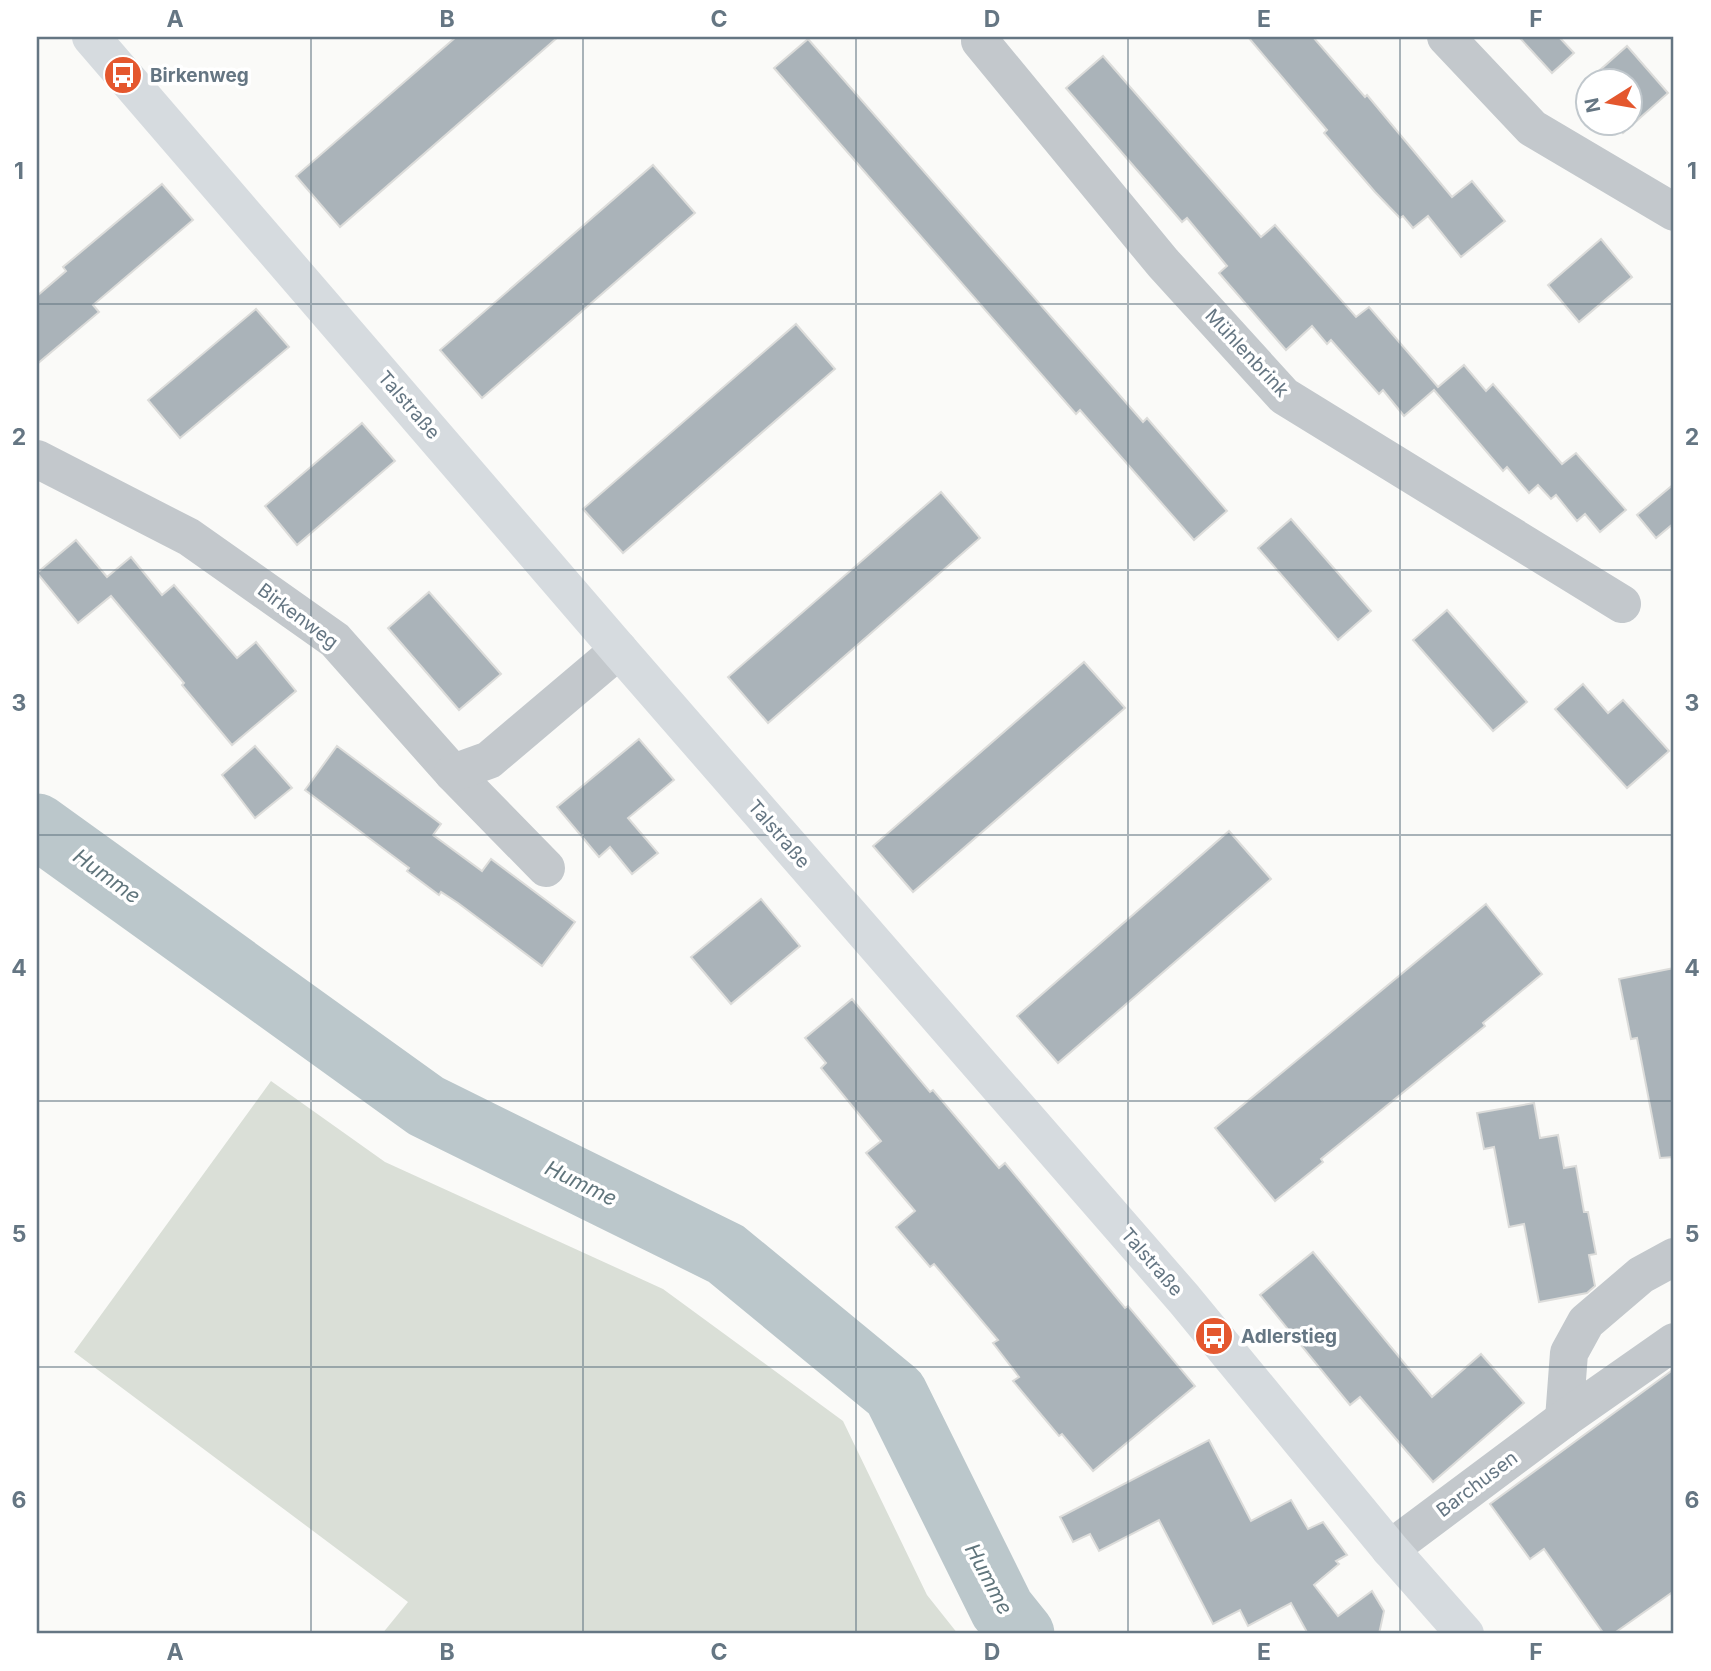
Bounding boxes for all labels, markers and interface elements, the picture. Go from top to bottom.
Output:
text: A [166,5,184,33]
text: B [439,5,455,33]
text: C [710,5,728,33]
text: D [984,5,1000,33]
text: E [1257,5,1271,33]
text: F [1529,5,1543,33]
bus stop icon: Birkenweg [102,54,144,96]
place label: Birkenweg [150,64,249,87]
north arrow [1574,66,1644,136]
text: N [1580,96,1605,114]
text: 1 [14,157,24,185]
text: 1 [1687,157,1697,185]
street label: Mühlenbrink [1200,304,1294,402]
street label: Talstraße [373,366,445,444]
text: 2 [12,423,26,451]
text: 2 [1685,423,1699,451]
street label: Birkenweg [253,578,343,654]
text: 3 [12,689,26,717]
text: 3 [1685,689,1699,717]
street label: Talstraße [743,795,815,873]
water label: Humme [69,843,145,909]
text: 4 [11,954,27,982]
text: 4 [1684,954,1700,982]
water label: Humme [541,1155,621,1211]
text: 5 [12,1220,26,1248]
text: 5 [1685,1220,1699,1248]
street label: Talstraße [1116,1223,1188,1301]
bus stop icon: Adlerstieg [1193,1315,1235,1357]
place label: Adlerstieg [1241,1325,1337,1348]
street label: Barchusen [1432,1446,1522,1522]
text: 6 [12,1486,26,1514]
text: 6 [1685,1486,1699,1514]
water label: Humme [960,1539,1018,1619]
text: A [166,1638,184,1666]
text: B [439,1638,455,1666]
text: C [710,1638,728,1666]
text: D [984,1638,1000,1666]
text: E [1257,1638,1271,1666]
text: F [1529,1638,1543,1666]

